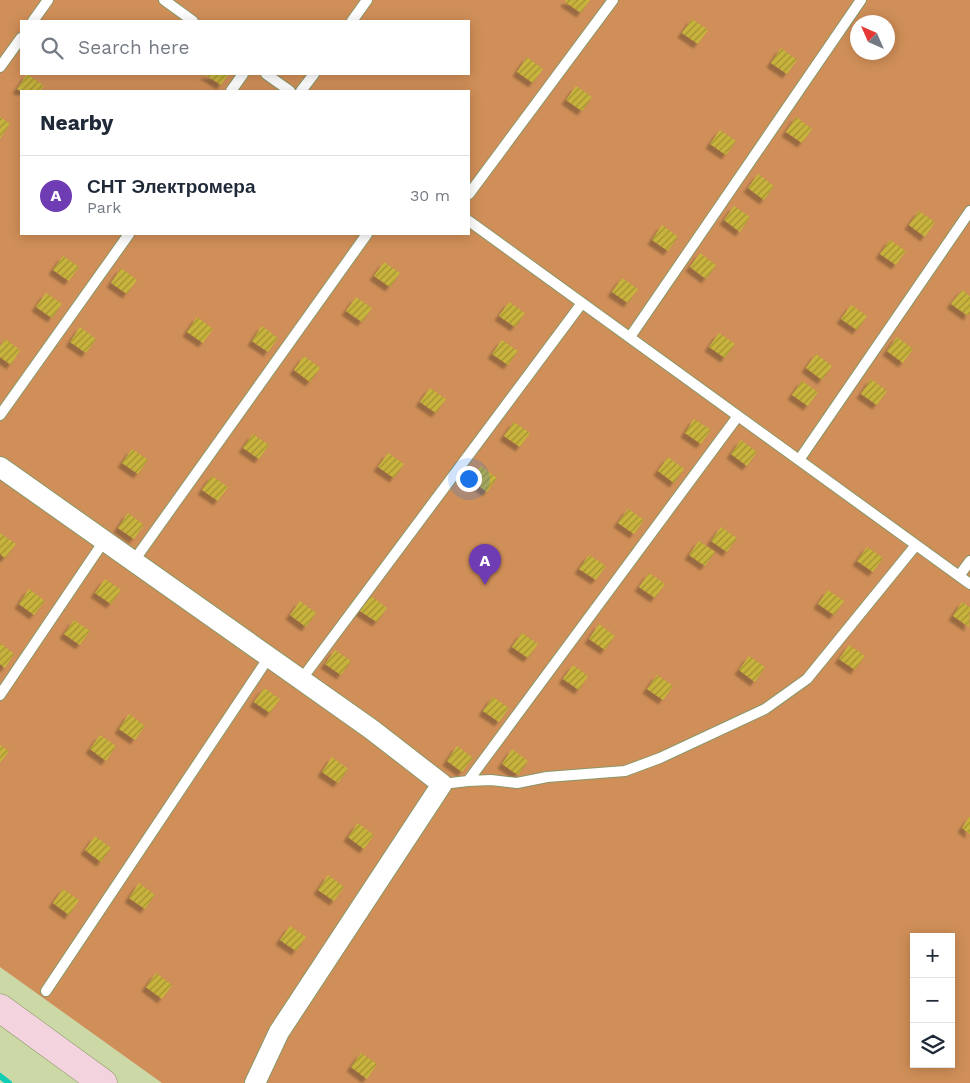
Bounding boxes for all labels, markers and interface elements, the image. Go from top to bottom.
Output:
north arrow [850,15,895,60]
search box [20,20,470,75]
icon: search [38,34,66,62]
text: Search here [78,36,189,59]
text: Nearby [40,110,113,135]
text: СНТ Электромера [87,175,255,198]
text: A [51,186,61,205]
text: 30 m [410,186,450,205]
text: Park [87,198,121,217]
your location [456,466,482,492]
pin: A [469,544,501,585]
map controls [910,933,955,1068]
button: + [910,933,955,978]
button: − [910,978,955,1023]
button: layers [910,1023,955,1068]

